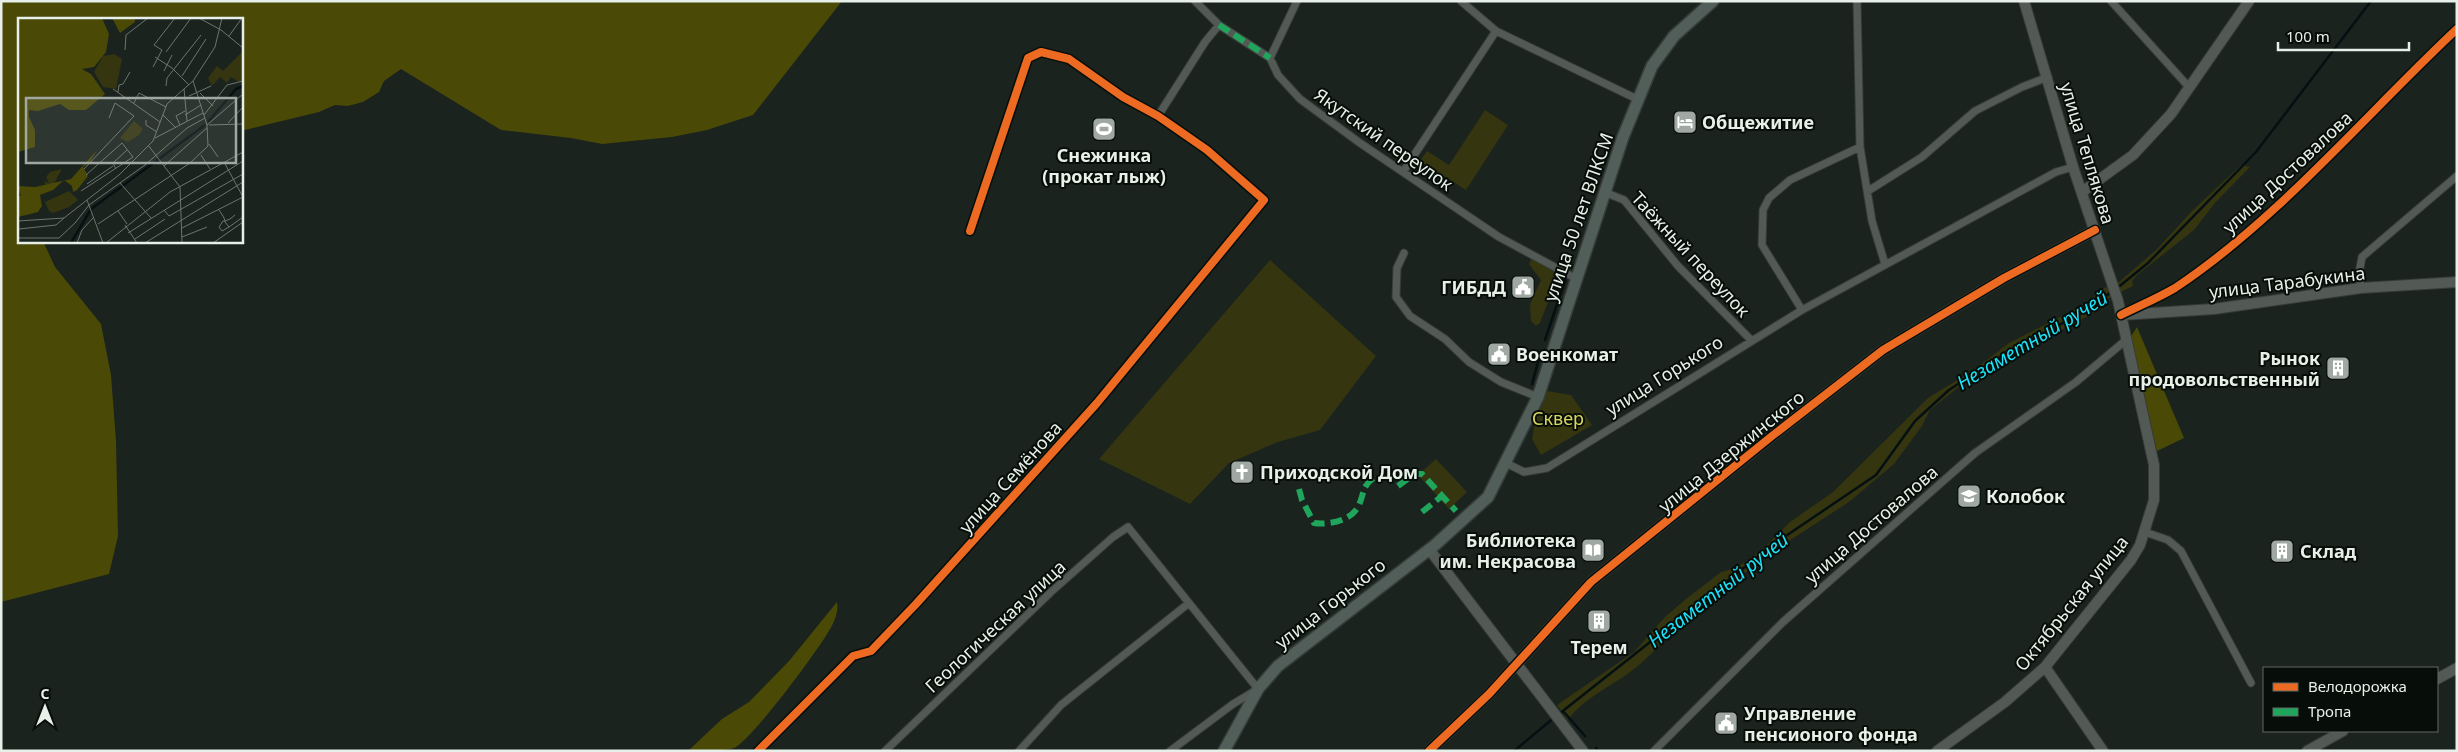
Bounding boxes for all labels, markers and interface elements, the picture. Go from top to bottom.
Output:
inset map [18,18,242,242]
scale bar [2278,20,2409,52]
text: 100 m [2286,26,2330,46]
street label: улица Теплякова [2055,79,2121,227]
street label: Якутский переулок [1310,82,1458,196]
street label: улица Достовалова [2217,106,2357,238]
hotel icon: Общежитие [1672,109,1698,135]
place label: Общежитие [1702,110,1814,134]
sports icon: Снежинка (прокат лыж) [1091,116,1117,142]
street label: улица 50 лет ВЛКСМ [1538,129,1618,305]
place label: Снежинка (прокат лыж) [1042,143,1166,188]
street label: Таёжный переулок [1627,186,1756,322]
street label: улица Тарабукина [2208,261,2366,303]
public building icon: ГИБДД [1510,274,1536,300]
place label: ГИБДД [1441,275,1506,299]
water label: Незаметный ручей [1952,284,2113,395]
street label: улица Горького [1601,329,1727,421]
public building icon: Военкомат [1486,341,1512,367]
place label: Военкомат [1516,342,1618,366]
place label: Рынок продовольственный [2129,346,2320,391]
building icon: Рынок продовольственный [2325,355,2351,381]
street label: улица Дзержинского [1653,385,1809,517]
park label: Сквер [1532,406,1584,430]
street label: улица Семёнова [953,416,1067,538]
church icon: Приходской Дом [1229,459,1255,485]
place label: Приходской Дом [1260,460,1418,484]
street label: улица Достовалова [1799,460,1943,588]
school or university icon: Колобок [1956,483,1982,509]
place label: Колобок [1986,484,2065,508]
water label: Незаметный ручей [1642,527,1794,653]
place label: Библиотека им. Некрасова [1440,528,1576,573]
street label: Октябрьская улица [2009,530,2133,676]
library icon: Библиотека им. Некрасова [1580,537,1606,563]
building icon: Склад [2269,538,2295,564]
place label: Склад [2300,539,2357,563]
street label: улица Горького [1270,552,1390,654]
street label: Геологическая улица [920,554,1070,698]
building icon: Терем [1586,608,1612,634]
place label: Терем [1570,635,1628,659]
legend [2263,667,2438,732]
text: Велодорожка [2308,676,2407,696]
north arrow [20,682,70,732]
text: С [40,684,50,703]
place label: Управление пенсионого фонда [1744,701,1918,746]
text: Тропа [2308,701,2351,721]
public building icon: Управление пенсионого фонда [1713,710,1739,736]

